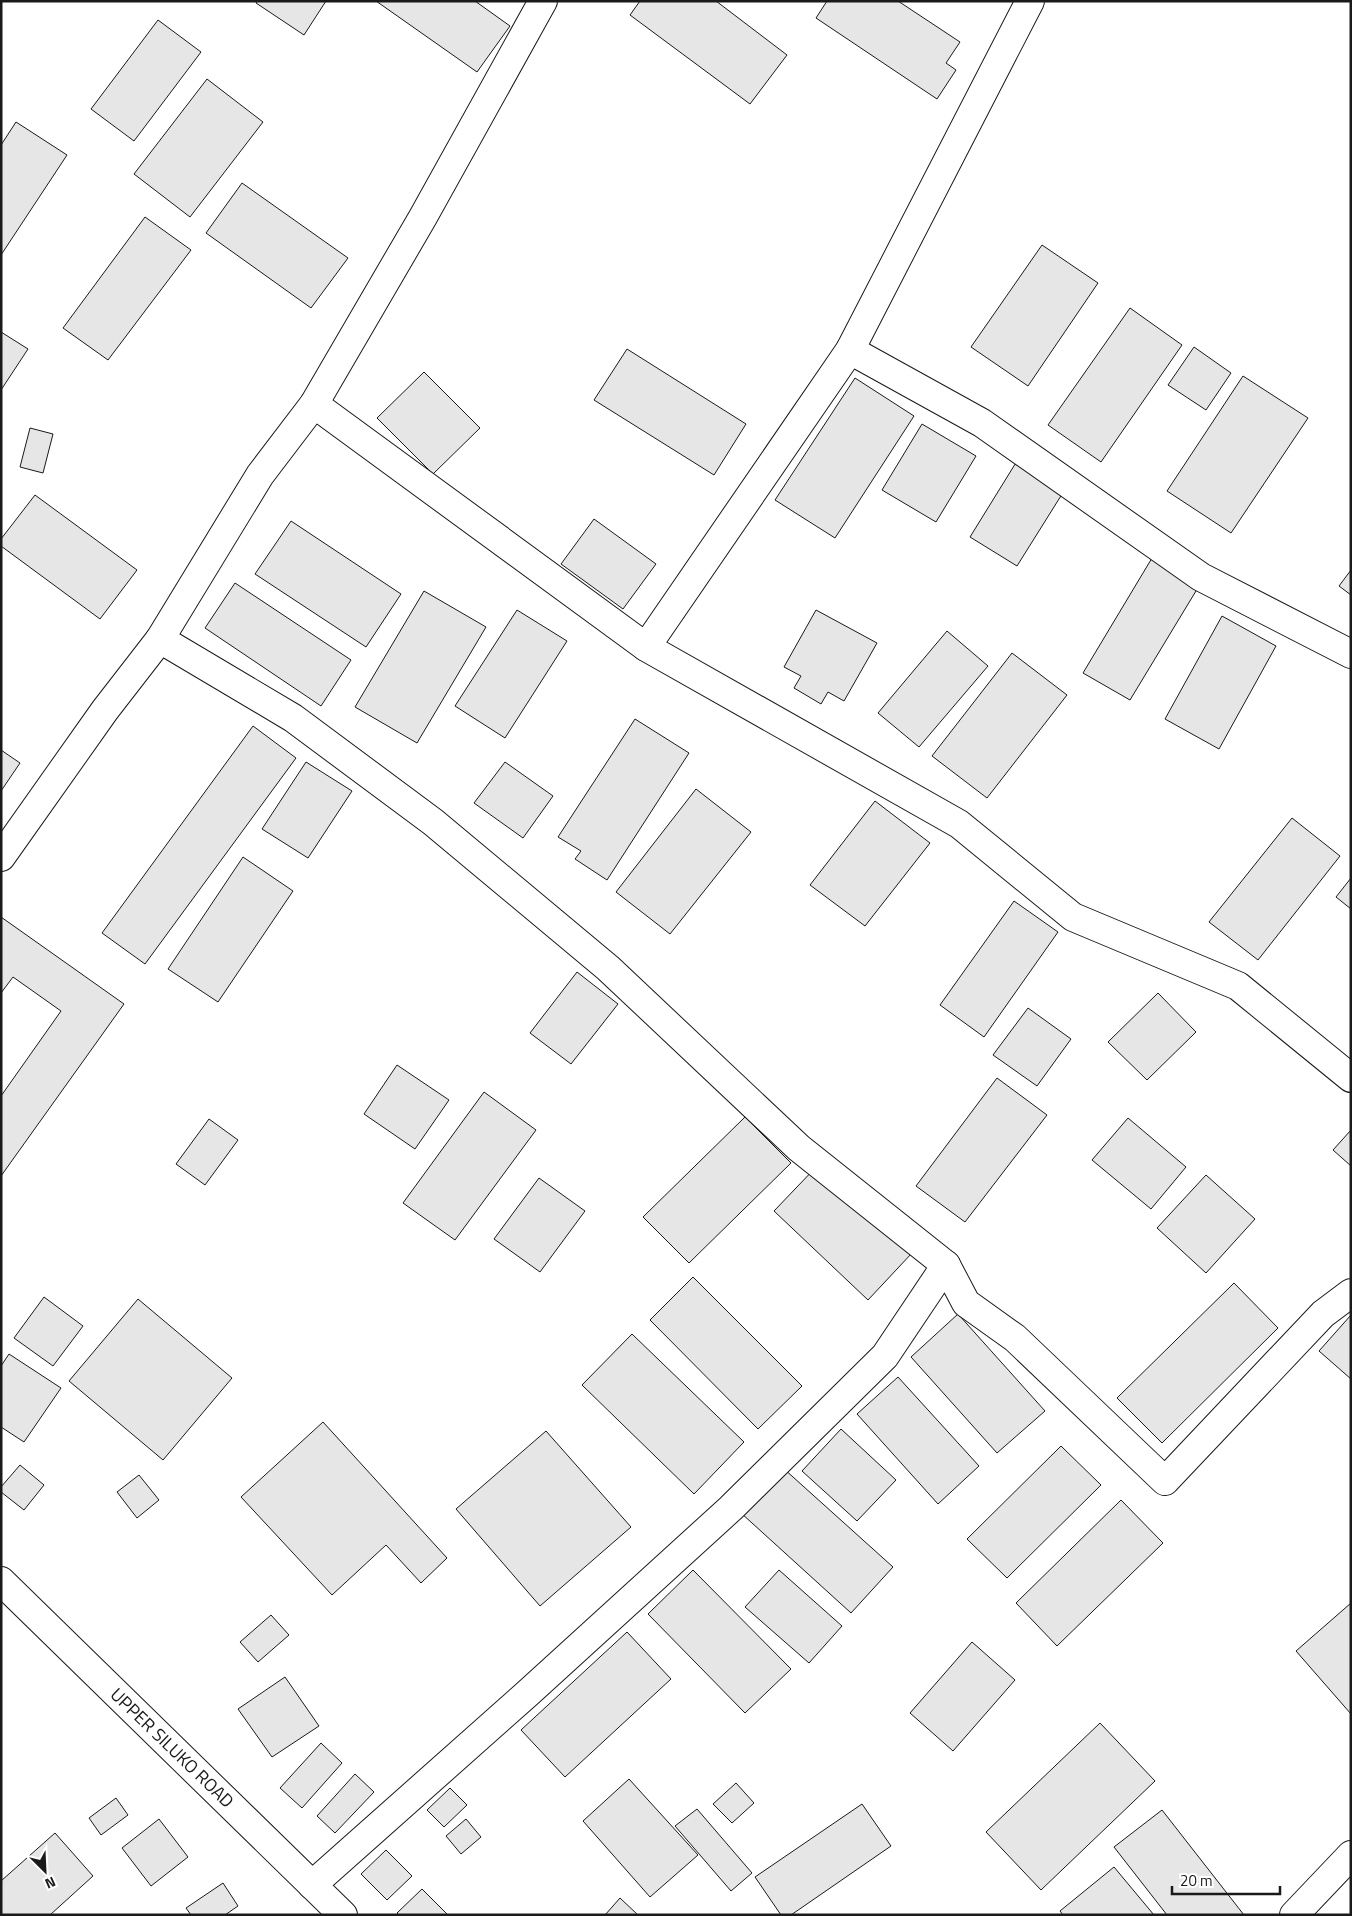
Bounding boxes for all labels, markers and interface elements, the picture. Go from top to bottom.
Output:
street label: UPPER SILUKO ROAD [104,1681,240,1814]
north arrow [20,1846,70,1896]
scale bar [1172,1864,1280,1896]
text: 20 m [1180,1869,1213,1892]
text: N [42,1872,59,1895]

